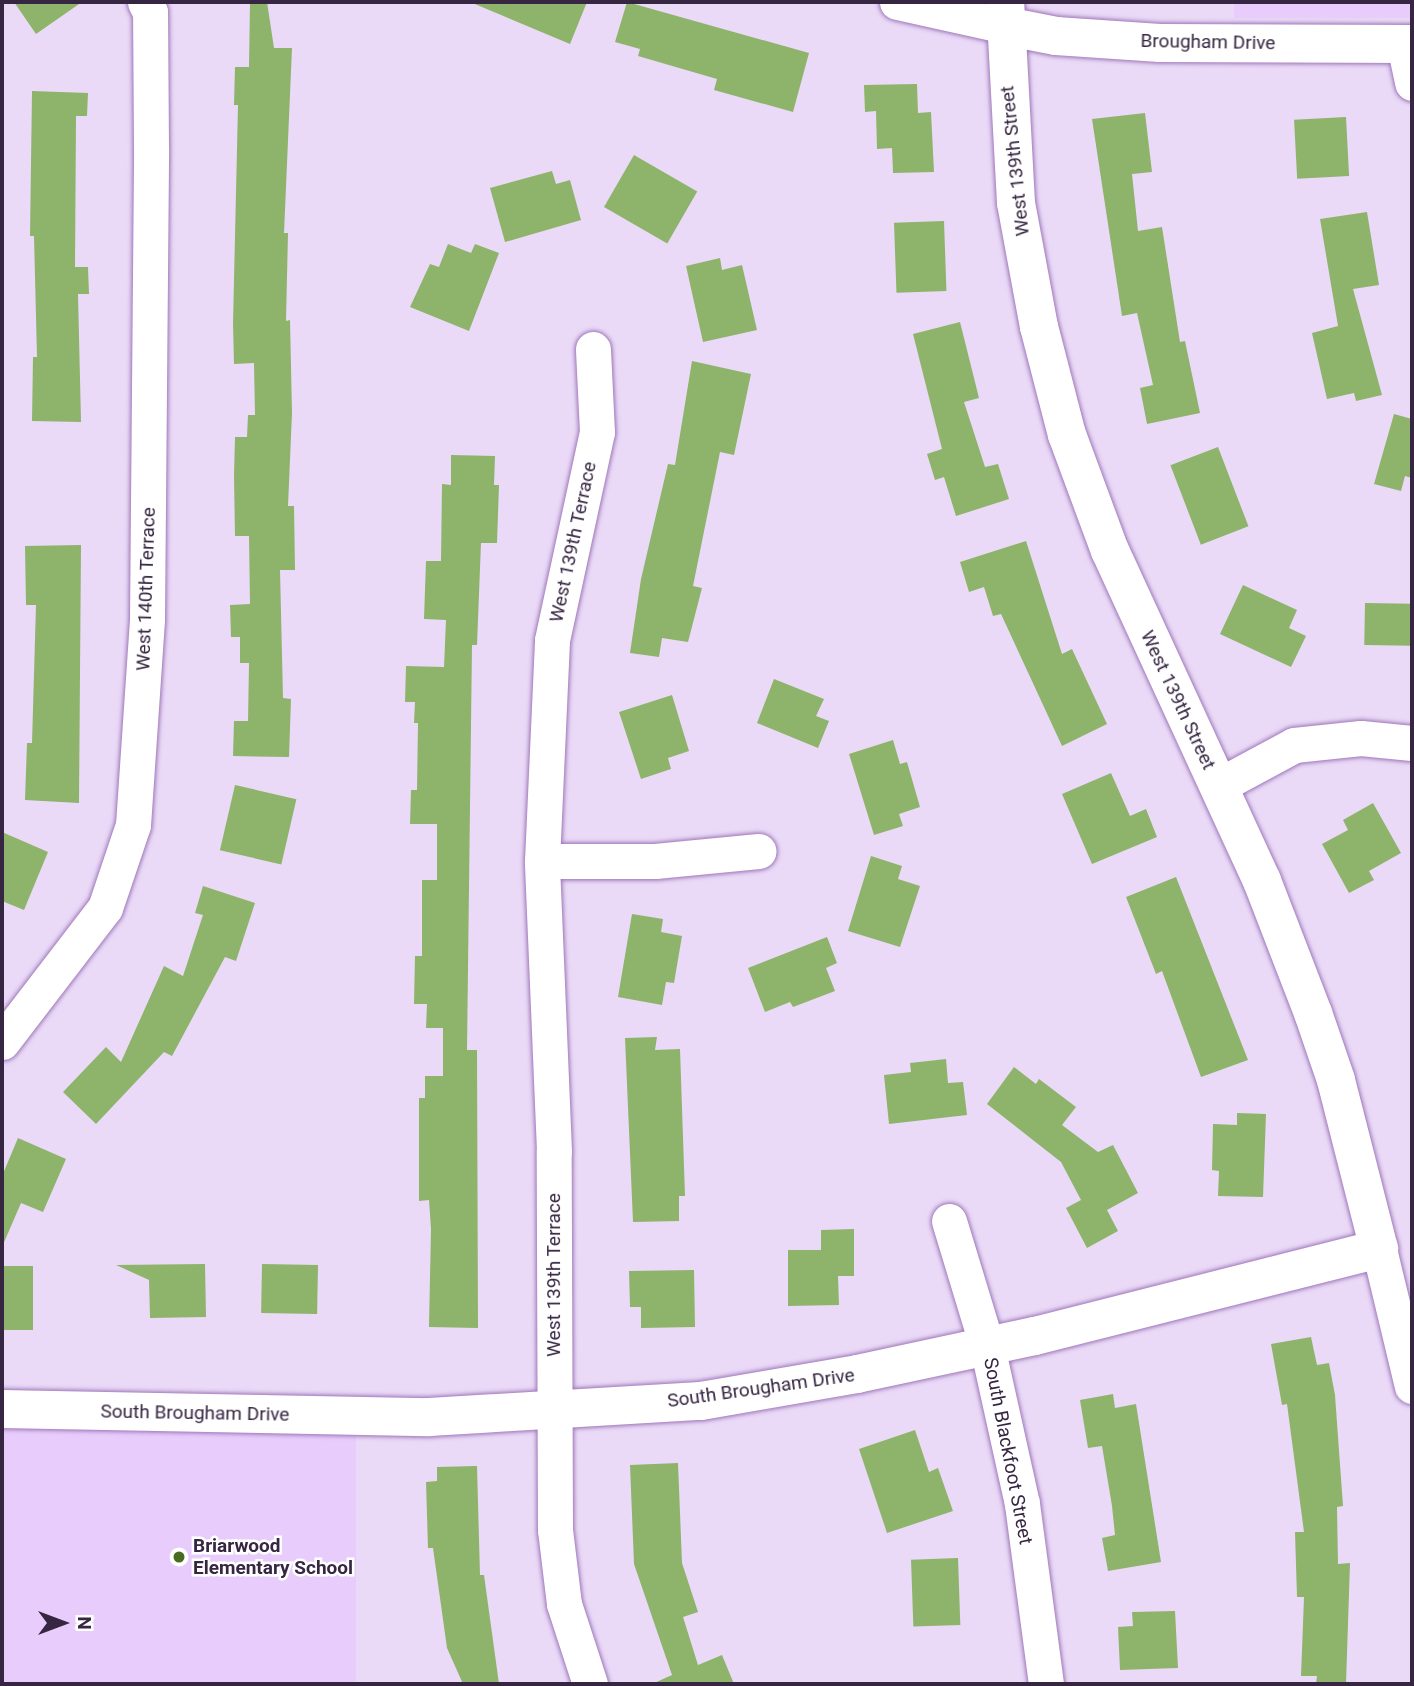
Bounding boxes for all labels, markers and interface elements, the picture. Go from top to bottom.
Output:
street label: Brougham Drive [1140,29,1276,55]
street label: West 139th Street [996,85,1034,237]
street label: West 139th Terrace [545,459,601,625]
street label: West 140th Terrace [132,507,160,671]
street label: West 139th Street [1136,627,1220,773]
street label: West 139th Terrace [543,1193,565,1357]
street label: South Blackfoot Street [979,1356,1037,1546]
street label: South Brougham Drive [666,1364,856,1412]
street label: South Brougham Drive [100,1400,290,1426]
place label: Briarwood Elementary School [193,1535,353,1579]
marker: Briarwood Elementary School [171,1549,187,1565]
north arrow [28,1588,98,1658]
text: N [73,1616,96,1630]

